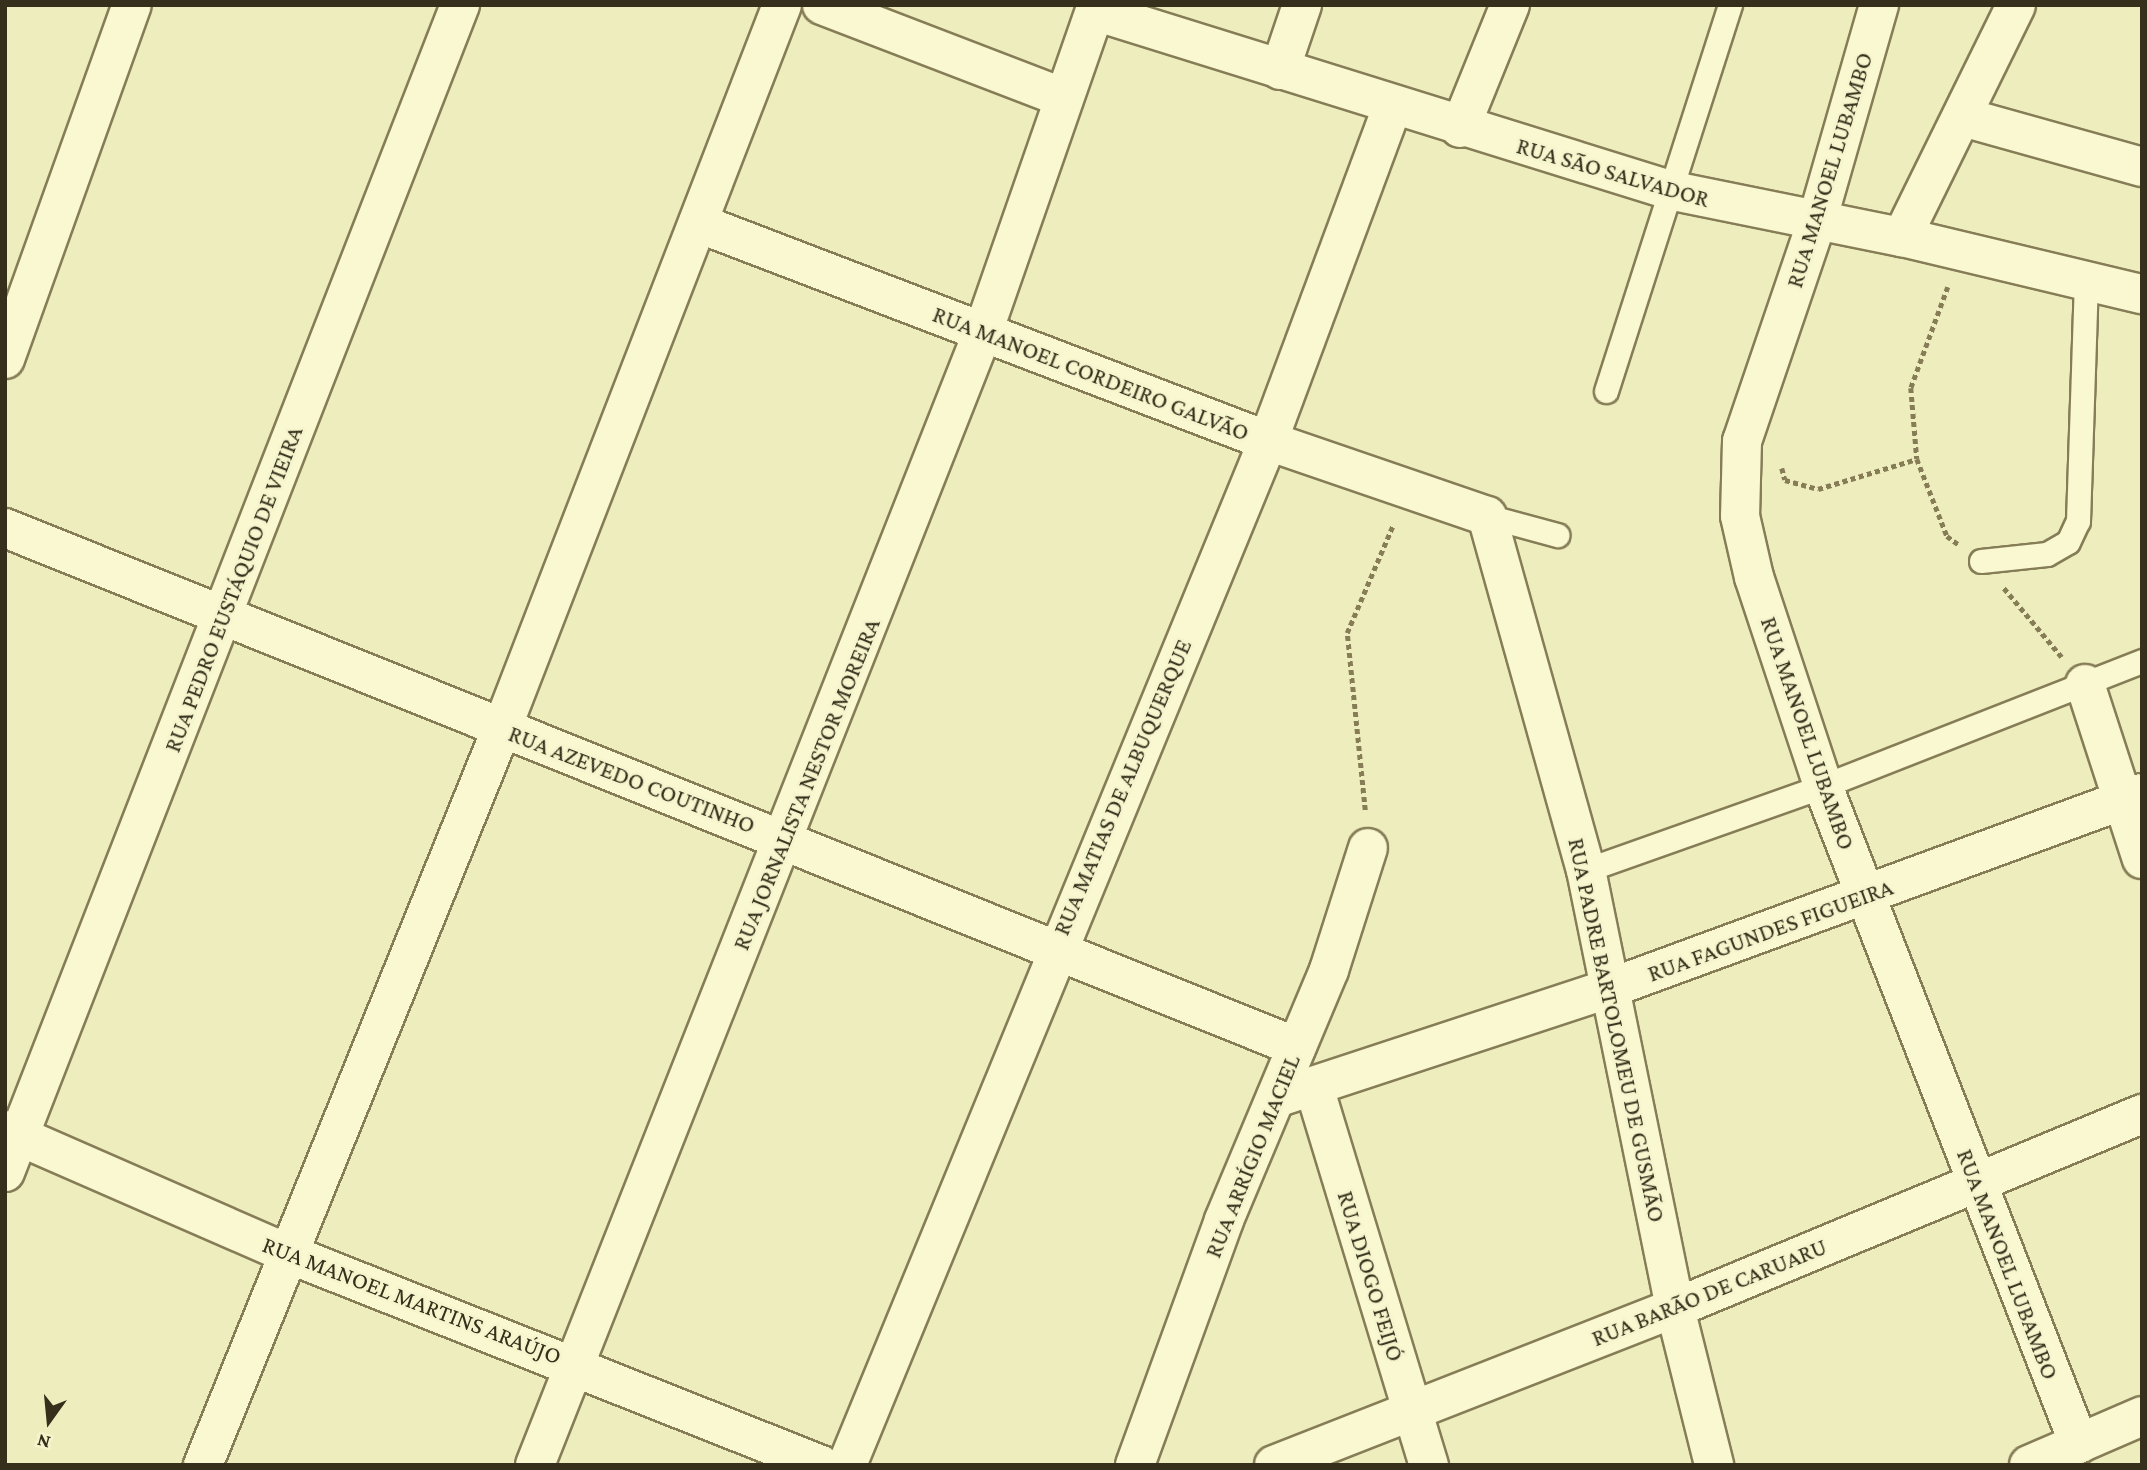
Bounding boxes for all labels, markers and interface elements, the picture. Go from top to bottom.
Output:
street label: RUA MANOEL LUBAMBO [1779,49,1879,291]
street label: RUA SÃO SALVADOR [1513,131,1713,213]
street label: RUA MANOEL CORDEIRO GALVÃO [929,299,1253,447]
street label: RUA PEDRO EUSTÁQUIO DE VIEIRA [157,422,309,756]
street label: RUA MANOEL LUBAMBO [1755,613,1861,853]
street label: RUA JORNALISTA NESTOR MOREIRA [726,614,886,954]
street label: RUA MATIAS DE ALBUQUERQUE [1046,635,1198,939]
street label: RUA AZEVEDO COUTINHO [505,719,759,839]
street label: RUA PADRE BARTOLOMEU DE GUSMÃO [1562,835,1672,1225]
street label: RUA FAGUNDES FIGUEIRA [1643,872,1897,988]
street label: RUA ARRÍGIO MACIEL [1198,1050,1306,1262]
street label: RUA MANOEL LUBAMBO [1951,1145,2065,1383]
street label: RUA DIOGO FEIJÓ [1331,1187,1411,1365]
street label: RUA MANOEL MARTINS ARAÚJO [258,1230,566,1370]
street label: RUA BARÃO DE CARUARU [1587,1232,1831,1352]
north arrow [14,1386,84,1456]
text: N [34,1430,52,1454]

